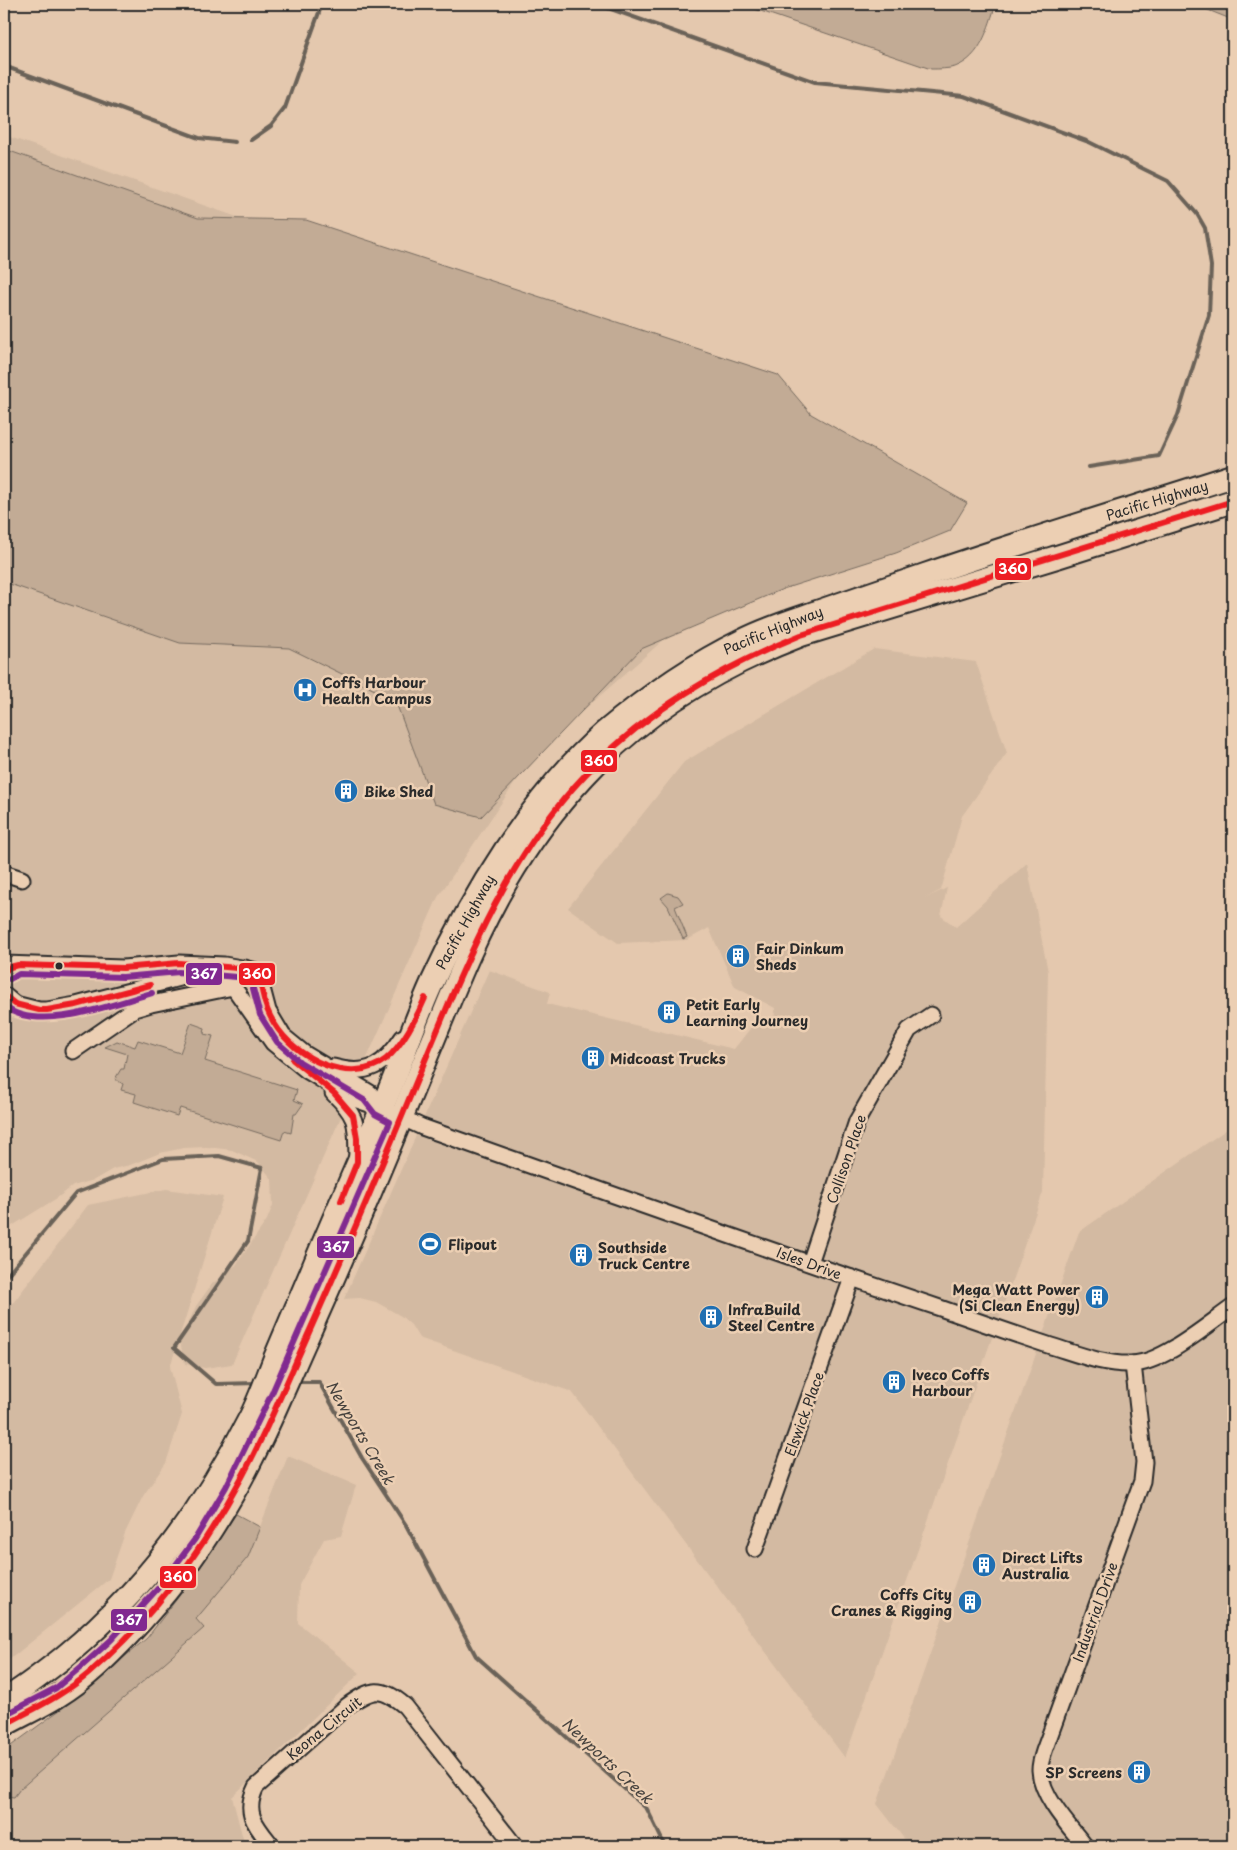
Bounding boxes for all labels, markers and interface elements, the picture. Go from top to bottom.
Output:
street label: Pacific Highway [1103,475,1211,525]
line badge: 360 [994,557,1032,581]
text: 360 [998,558,1028,579]
street label: Pacific Highway [720,600,826,660]
place label: Coffs Harbour Health Campus [322,672,432,709]
hospital icon: Coffs Harbour Health Campus [292,677,318,703]
line badge: 360 [580,749,618,773]
text: 360 [584,750,614,771]
building icon: Bike Shed [333,778,359,804]
place label: Bike Shed [364,781,434,802]
street label: Pacific Highway [430,871,500,973]
place label: Fair Dinkum Sheds [756,938,844,975]
building icon: Fair Dinkum Sheds [725,943,751,969]
unlabelled marker [54,961,64,971]
line badge: 367 [185,962,223,986]
line badge: 360 [238,962,276,986]
text: 367 [191,963,217,984]
text: 360 [242,963,272,984]
place label: Petit Early Learning Journey [686,994,808,1031]
building icon: Petit Early Learning Journey [656,999,682,1025]
building icon: Midcoast Trucks [580,1045,606,1071]
place label: Midcoast Trucks [610,1048,726,1069]
street label: Collison Place [821,1112,871,1206]
sports icon: Flipout [417,1231,443,1257]
place label: Flipout [448,1234,497,1255]
line badge: 367 [316,1235,355,1259]
text: 367 [323,1236,349,1257]
place label: Southside Truck Centre [598,1237,690,1274]
street label: Isles Drive [773,1241,845,1285]
building icon: Southside Truck Centre [568,1242,594,1268]
place label: Mega Watt Power (Si Clean Energy) [952,1279,1081,1316]
building icon: Mega Watt Power (Si Clean Energy) [1084,1284,1110,1310]
place label: InfraBuild Steel Centre [728,1299,815,1336]
building icon: InfraBuild Steel Centre [698,1304,724,1330]
place label: Iveco Coffs Harbour [912,1364,990,1401]
street label: Elswick Place [779,1369,829,1459]
building icon: Iveco Coffs Harbour [881,1369,907,1395]
water label: Newports Creek [321,1376,402,1489]
place label: Direct Lifts Australia [1001,1547,1083,1584]
building icon: Direct Lifts Australia [971,1552,997,1578]
street label: Industrial Drive [1067,1559,1123,1665]
line badge: 360 [159,1565,197,1589]
text: 360 [163,1566,193,1587]
place label: Coffs City Cranes & Rigging [831,1584,952,1621]
building icon: Coffs City Cranes & Rigging [957,1589,983,1615]
line badge: 367 [110,1608,148,1632]
text: 367 [116,1609,142,1630]
street label: Keona Circuit [282,1691,366,1765]
water label: Newports Creek [557,1711,659,1809]
building icon: SP Screens [1126,1759,1152,1785]
place label: SP Screens [1045,1762,1122,1783]

